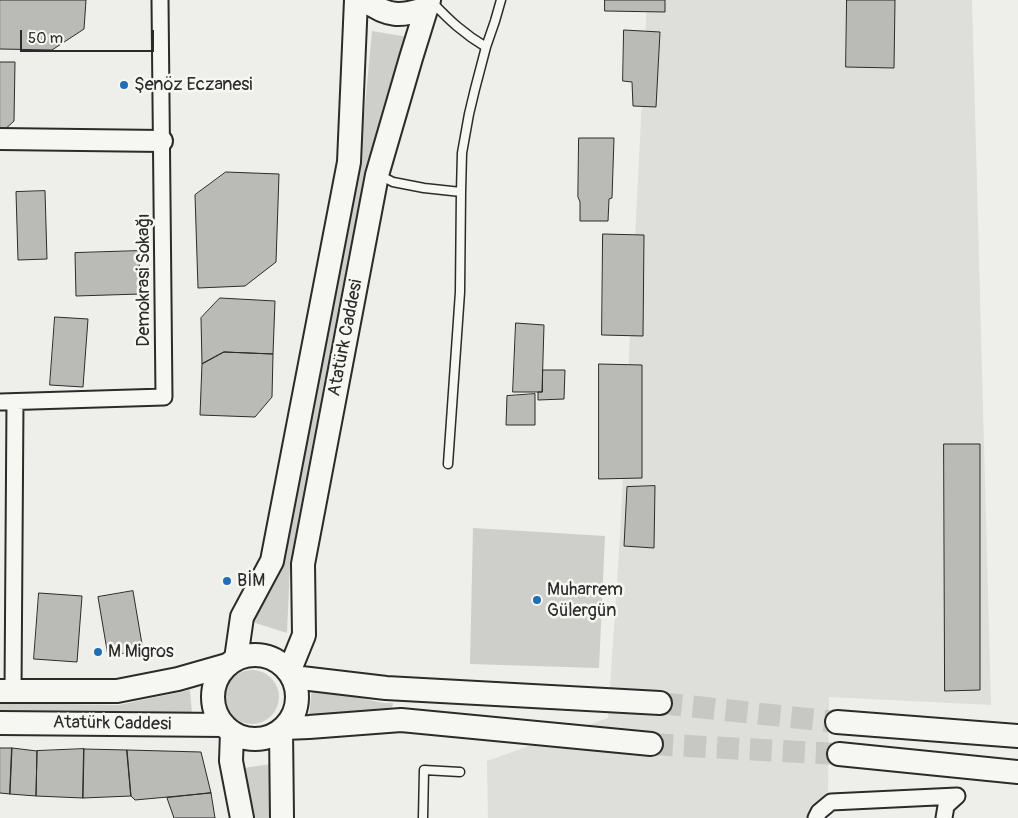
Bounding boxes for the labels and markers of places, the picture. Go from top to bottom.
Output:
place label: Şenöz Eczanesi [134,74,253,96]
marker: Şenöz Eczanesi [118,79,130,91]
place label: BİM [237,570,265,592]
marker: BİM [221,575,233,587]
place label: Muharrem Gülergün [547,579,623,622]
marker: Muharrem Gülergün [531,594,543,606]
place label: M Migros [108,641,174,663]
marker: M Migros [92,646,104,658]

